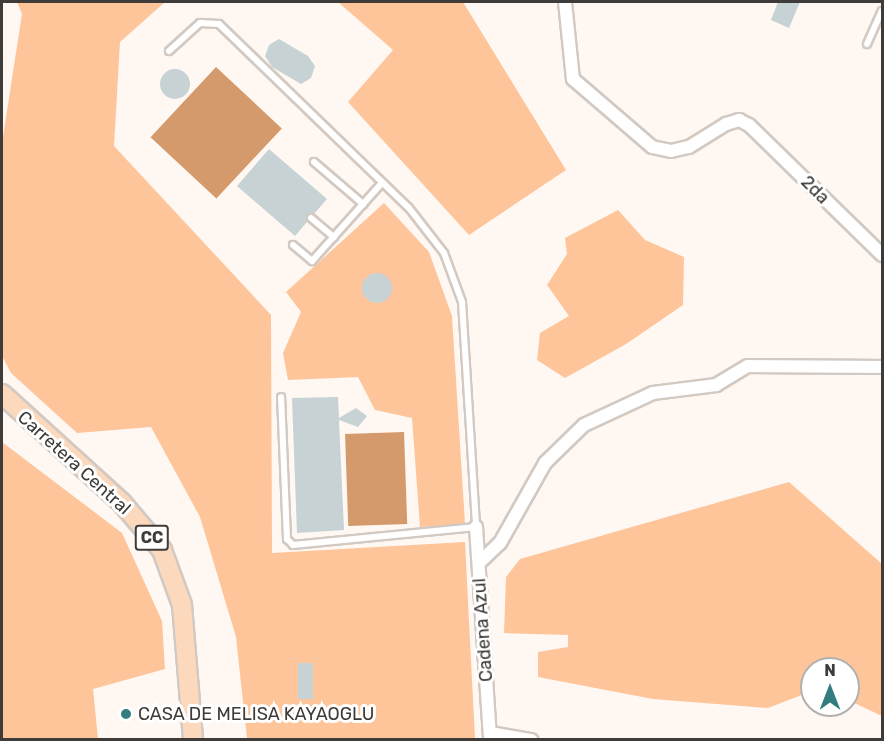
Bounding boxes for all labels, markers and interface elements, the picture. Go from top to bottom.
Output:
street label: 2da [796,171,834,209]
street label: Carretera Central [13,407,135,519]
road number: CC [134,525,170,551]
street label: Cadena Azul [469,577,497,683]
north arrow [800,657,860,717]
text: N [824,661,836,680]
place label: CASA DE MELISA KAYAOGLU [138,703,375,725]
marker: CASA DE MELISA KAYAOGLU [119,707,133,721]

